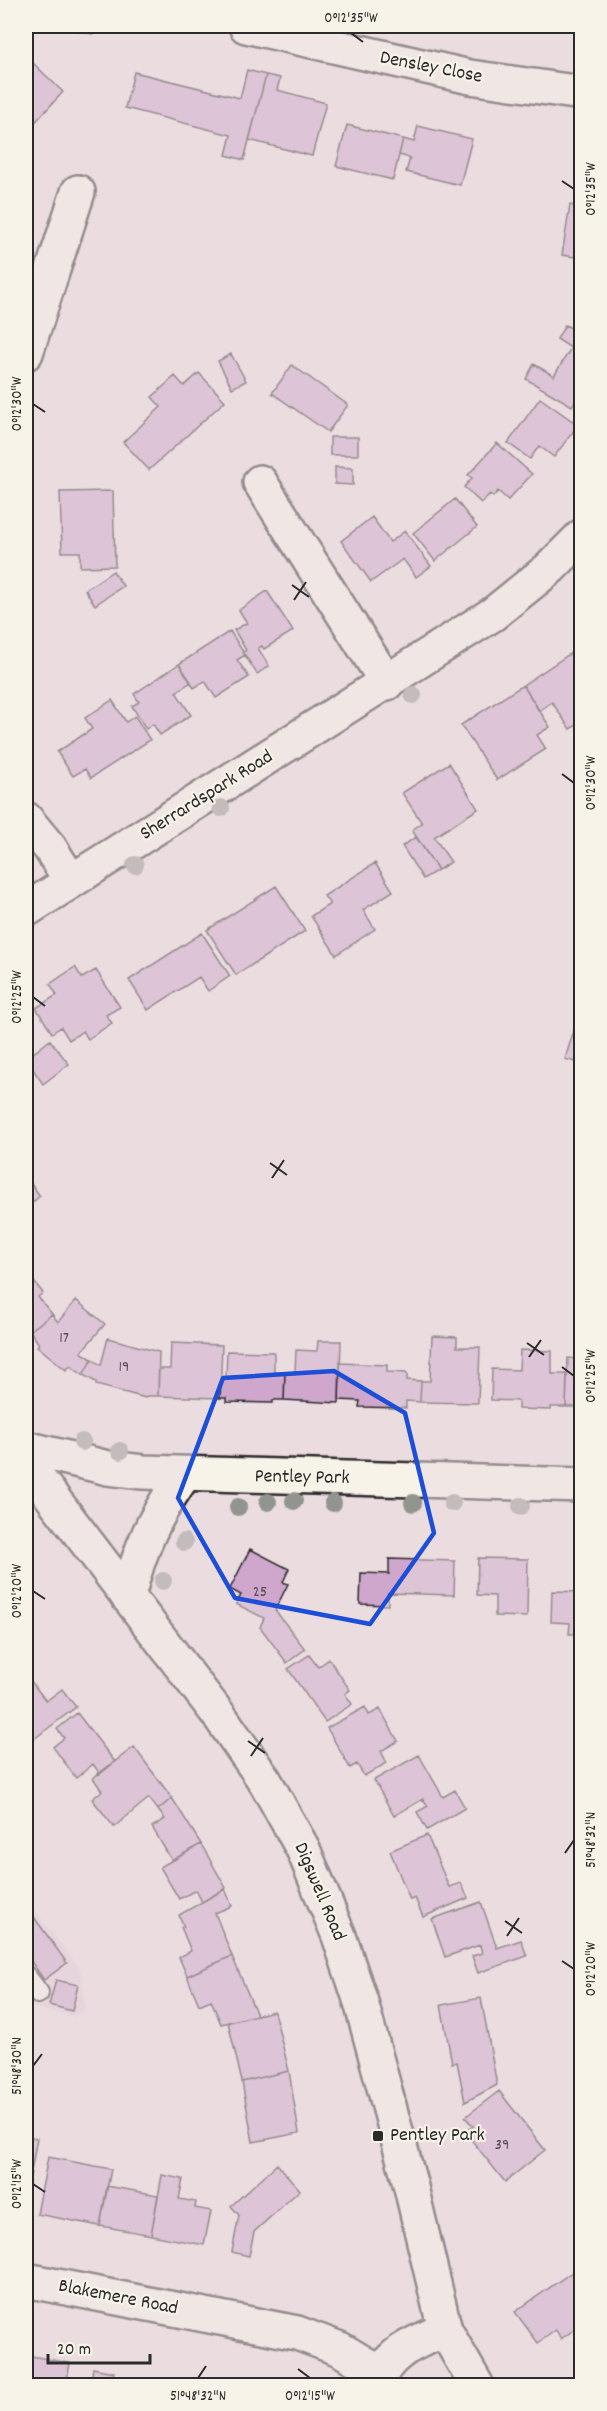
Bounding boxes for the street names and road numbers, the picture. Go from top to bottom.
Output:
street label: Densley Close [377,44,485,92]
street label: Sherrardspark Road [135,744,279,848]
street label: Pentley Park [254,1463,350,1493]
street label: Digswell Road [286,1839,352,1945]
street label: Blakemere Road [56,2273,180,2323]

